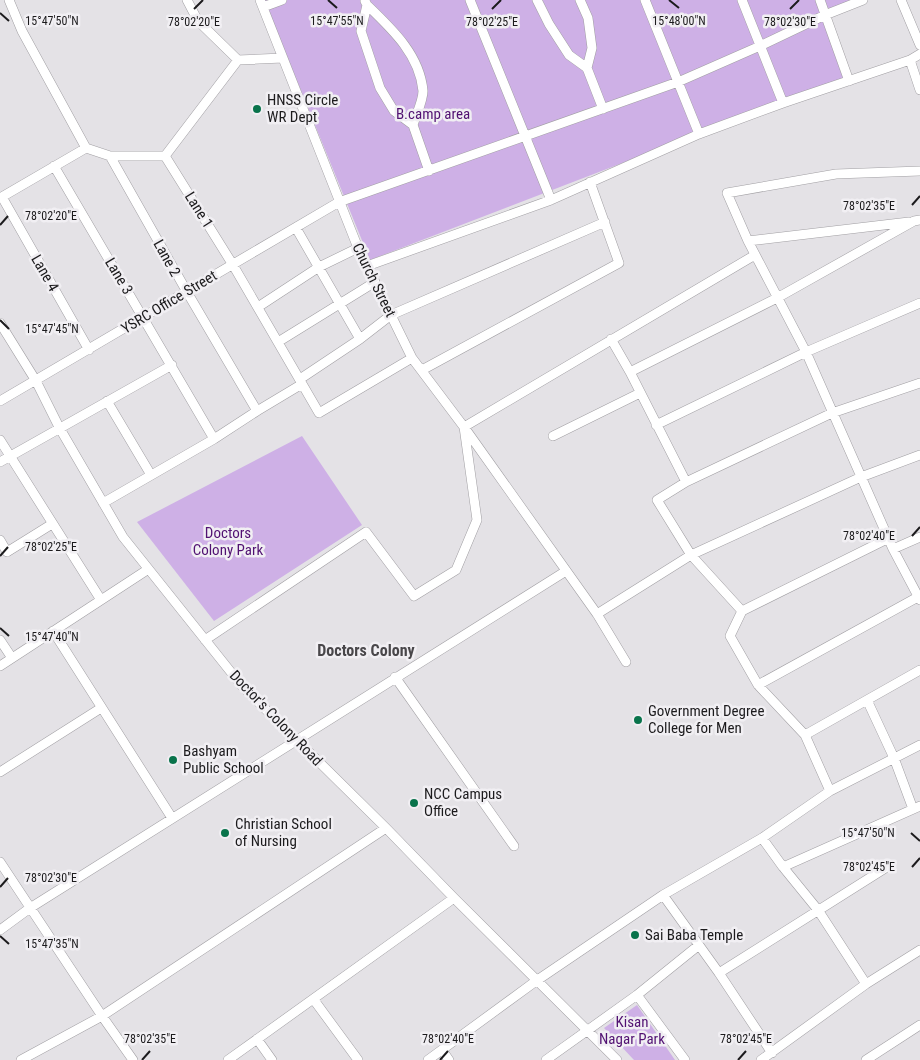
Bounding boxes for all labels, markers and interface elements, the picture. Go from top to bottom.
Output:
text: 15°47'50"N [25,14,79,28]
text: 15°47'55"N [310,14,364,28]
text: 15°48'00"N [652,14,706,28]
text: 78°02'20"E [168,15,220,29]
text: 78°02'25"E [466,15,518,29]
text: 78°02'30"E [764,15,816,29]
place label: HNSS Circle WR Dept [267,91,338,126]
marker: HNSS Circle WR Dept [251,103,263,115]
park label: B.camp area [396,105,470,123]
street label: Lane 1 [181,188,217,232]
text: 78°02'35"E [843,199,895,213]
text: 78°02'20"E [25,209,77,223]
street label: Lane 2 [150,236,184,280]
street label: Church Street [348,240,400,320]
street label: Lane 4 [27,251,63,295]
street label: Lane 3 [101,254,137,298]
street label: YSRC Office Street [118,266,220,338]
text: 15°47'45"N [25,322,79,336]
park label: Doctors Colony Park [193,524,264,559]
text: 78°02'40"E [843,529,895,543]
text: 78°02'25"E [25,540,77,554]
text: 15°47'40"N [25,630,79,644]
district label: Doctors Colony [317,641,415,660]
street label: Doctor's Colony Road [226,666,326,770]
place label: Government Degree College for Men [648,702,764,737]
marker: Government Degree College for Men [632,714,644,726]
place label: Bashyam Public School [183,742,264,777]
marker: Bashyam Public School [167,754,179,766]
place label: NCC Campus Office [424,785,502,820]
marker: NCC Campus Office [408,797,420,809]
place label: Christian School of Nursing [235,815,332,850]
text: 15°47'50"N [841,826,895,840]
marker: Christian School of Nursing [219,827,231,839]
text: 78°02'45"E [843,860,895,874]
text: 78°02'30"E [25,871,77,885]
place label: Sai Baba Temple [645,926,743,944]
marker: Sai Baba Temple [629,929,641,941]
text: 15°47'35"N [25,937,79,951]
park label: Kisan Nagar Park [599,1013,665,1048]
text: 78°02'35"E [124,1032,176,1046]
text: 78°02'40"E [422,1032,474,1046]
text: 78°02'45"E [720,1032,772,1046]

